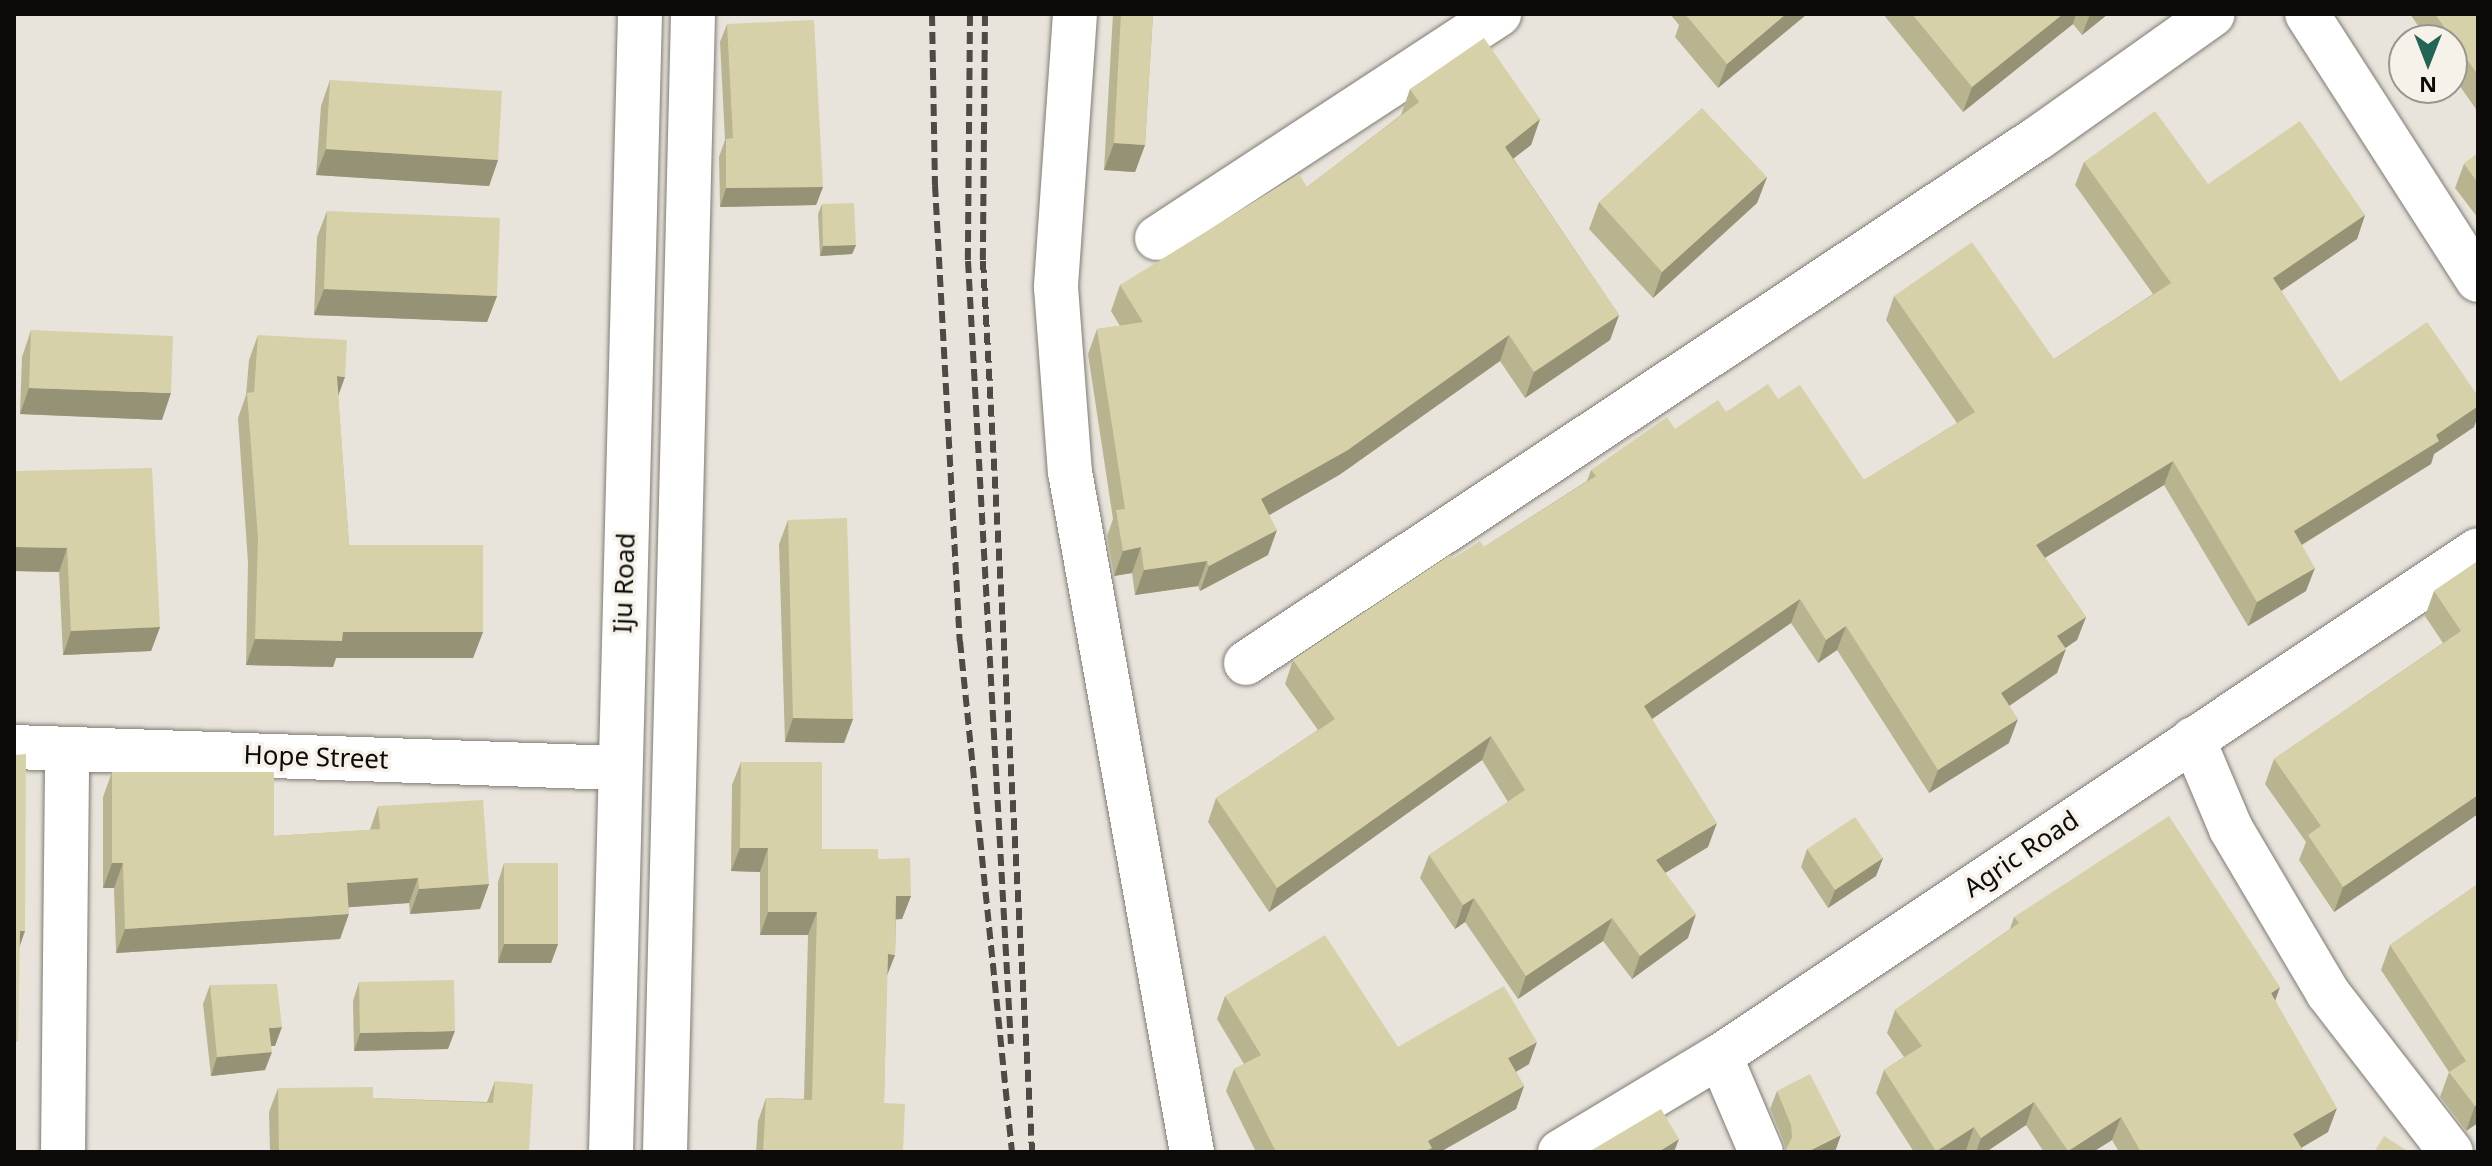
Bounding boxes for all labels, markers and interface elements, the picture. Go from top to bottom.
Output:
north arrow [2388,24,2468,104]
text: N [2419,71,2437,101]
street label: Iju Road [607,532,641,634]
street label: Hope Street [243,739,389,775]
street label: Agric Road [1958,804,2084,904]

